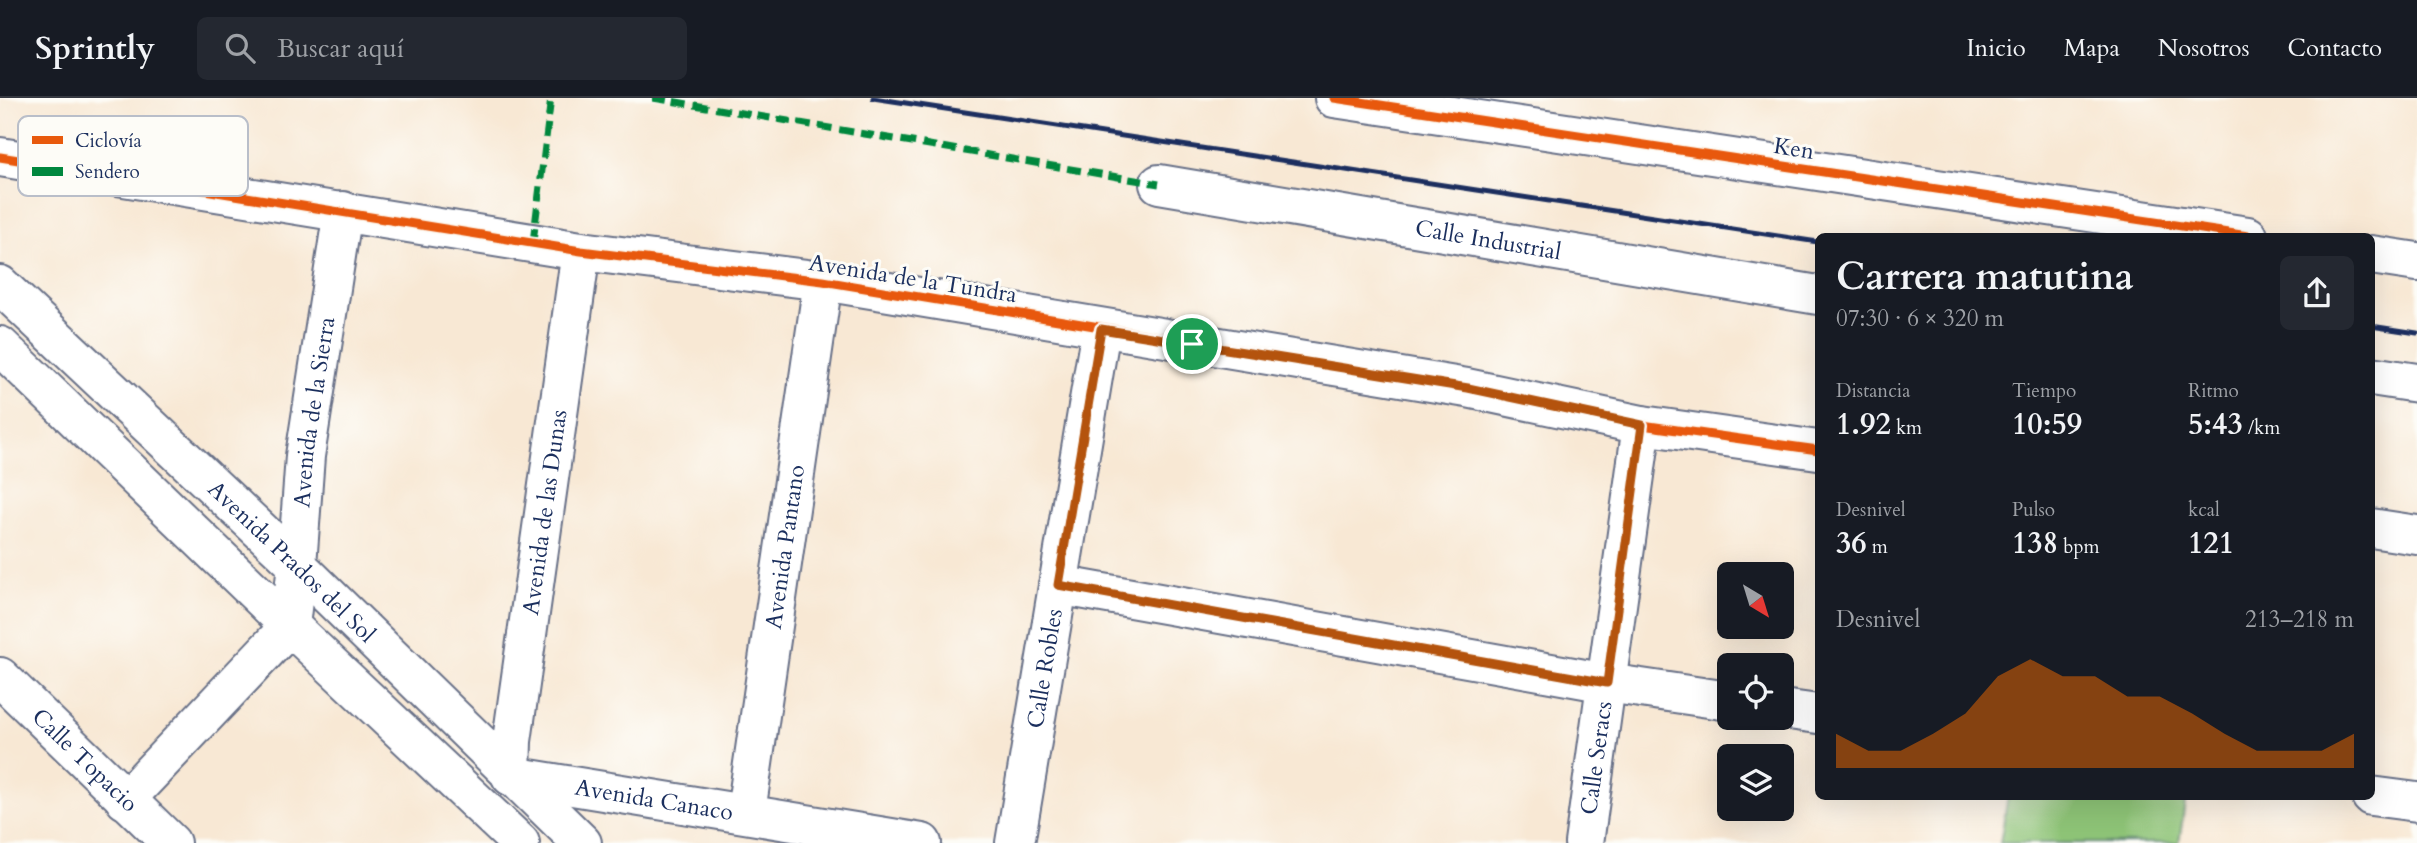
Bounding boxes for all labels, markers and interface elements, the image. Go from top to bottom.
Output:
search box [197,17,687,80]
text: Sprintly [35,26,155,71]
icon: search [221,29,259,67]
text: Buscar aquí [277,31,404,66]
text: Inicio [1966,32,2026,65]
text: Mapa [2064,32,2120,65]
text: Nosotros [2158,32,2250,65]
text: Contacto [2288,32,2382,65]
legend [18,116,248,196]
text: Ciclovía [75,128,142,154]
street label: Ken [1771,130,1816,167]
text: Sendero [75,159,140,185]
street label: Calle Industrial [1413,212,1564,268]
street label: Avenida de la Tundra [807,247,1019,310]
text: Carrera matutina [1836,251,2134,303]
button: share [2280,256,2354,330]
text: 07:30 · 6 × 320 m [1836,303,2004,334]
pin [1162,314,1222,374]
street label: Avenida de la Sierra [286,315,342,509]
icon: arrive [1173,325,1211,363]
text: Distancia [1836,378,1910,404]
text: Tiempo [2012,378,2076,404]
text: Ritmo [2188,378,2239,404]
text: 1.92 [1836,404,1891,445]
text: 10:59 [2012,404,2082,445]
text: 5:43 [2188,404,2243,445]
street label: Avenida de las Dunas [515,408,574,617]
text: km [1891,415,1922,441]
text: /km [2243,415,2280,441]
street label: Avenida Pantano [758,463,812,631]
street label: Avenida Prados del Sol [201,474,382,650]
text: Desnivel [1836,497,1906,523]
text: Pulso [2012,497,2055,523]
text: kcal [2188,497,2220,523]
text: 36 [1836,523,1867,564]
text: 138 [2012,523,2058,564]
text: 121 [2188,523,2234,564]
text: m [1867,534,1888,560]
text: bpm [2058,534,2100,560]
north arrow [1717,562,1794,639]
map controls [1717,562,1794,821]
text: Desnivel [1836,604,1920,635]
text: 213–218 m [2245,604,2354,635]
street label: Calle Robles [1019,606,1070,731]
button: locate [1717,653,1794,730]
street label: Calle Seracs [1573,699,1620,817]
street label: Calle Topacio [25,701,145,819]
button: layers [1717,744,1794,821]
street label: Avenida Canaco [573,772,735,828]

